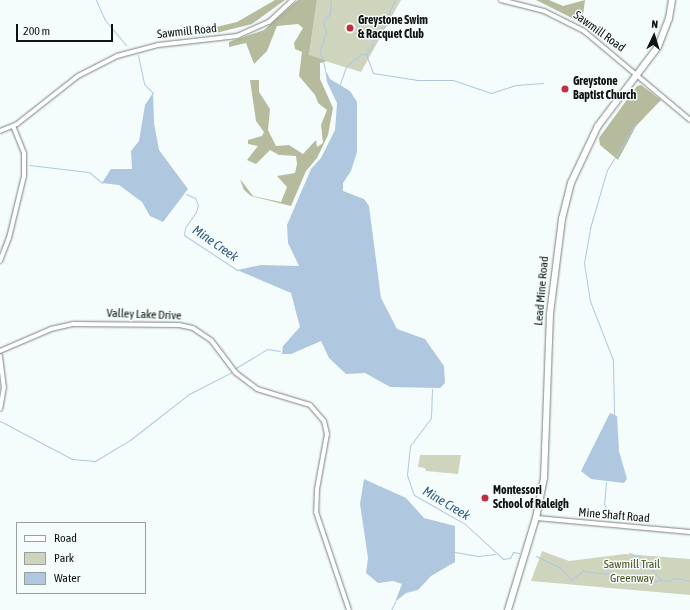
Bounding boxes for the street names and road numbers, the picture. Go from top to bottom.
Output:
street label: Sawmill Road [570,9,628,55]
street label: Sawmill Road [156,22,218,42]
street label: Lead Mine Road [532,256,552,326]
street label: Valley Lake Drive [106,306,182,324]
street label: Mine Shaft Road [578,506,650,526]

